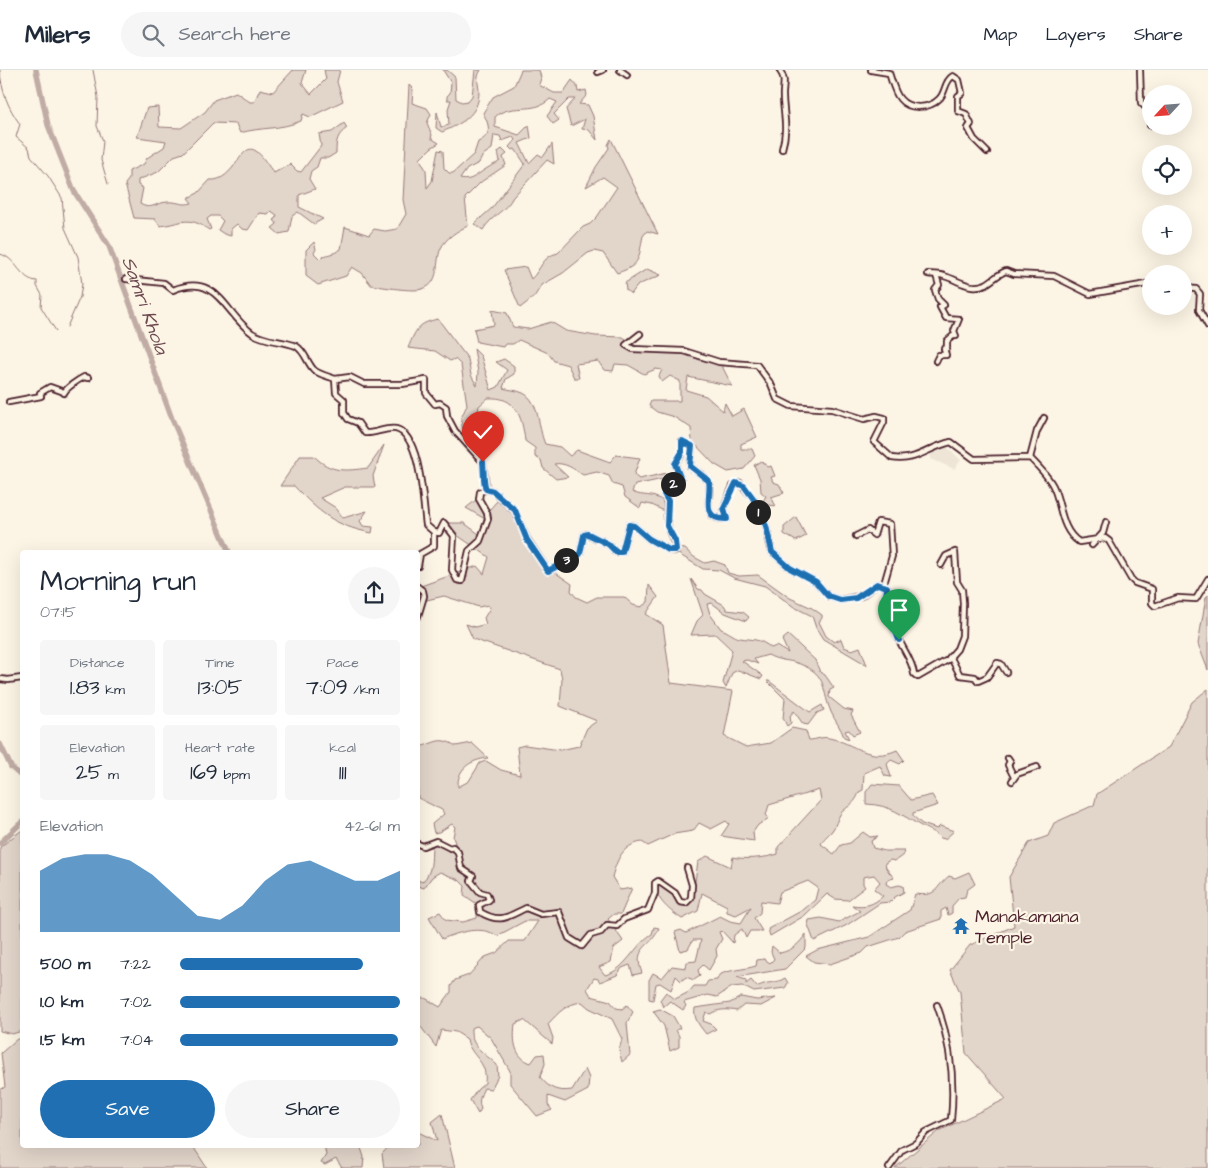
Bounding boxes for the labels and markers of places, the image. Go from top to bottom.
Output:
pin [462,411,504,462]
pin: 2 [660,472,686,496]
pin: 1 [746,500,770,524]
pin: 3 [554,548,578,572]
pin [878,589,920,640]
place label: Manakamana Temple [975,904,1079,950]
temple icon: Manakamana Temple [951,916,971,936]

